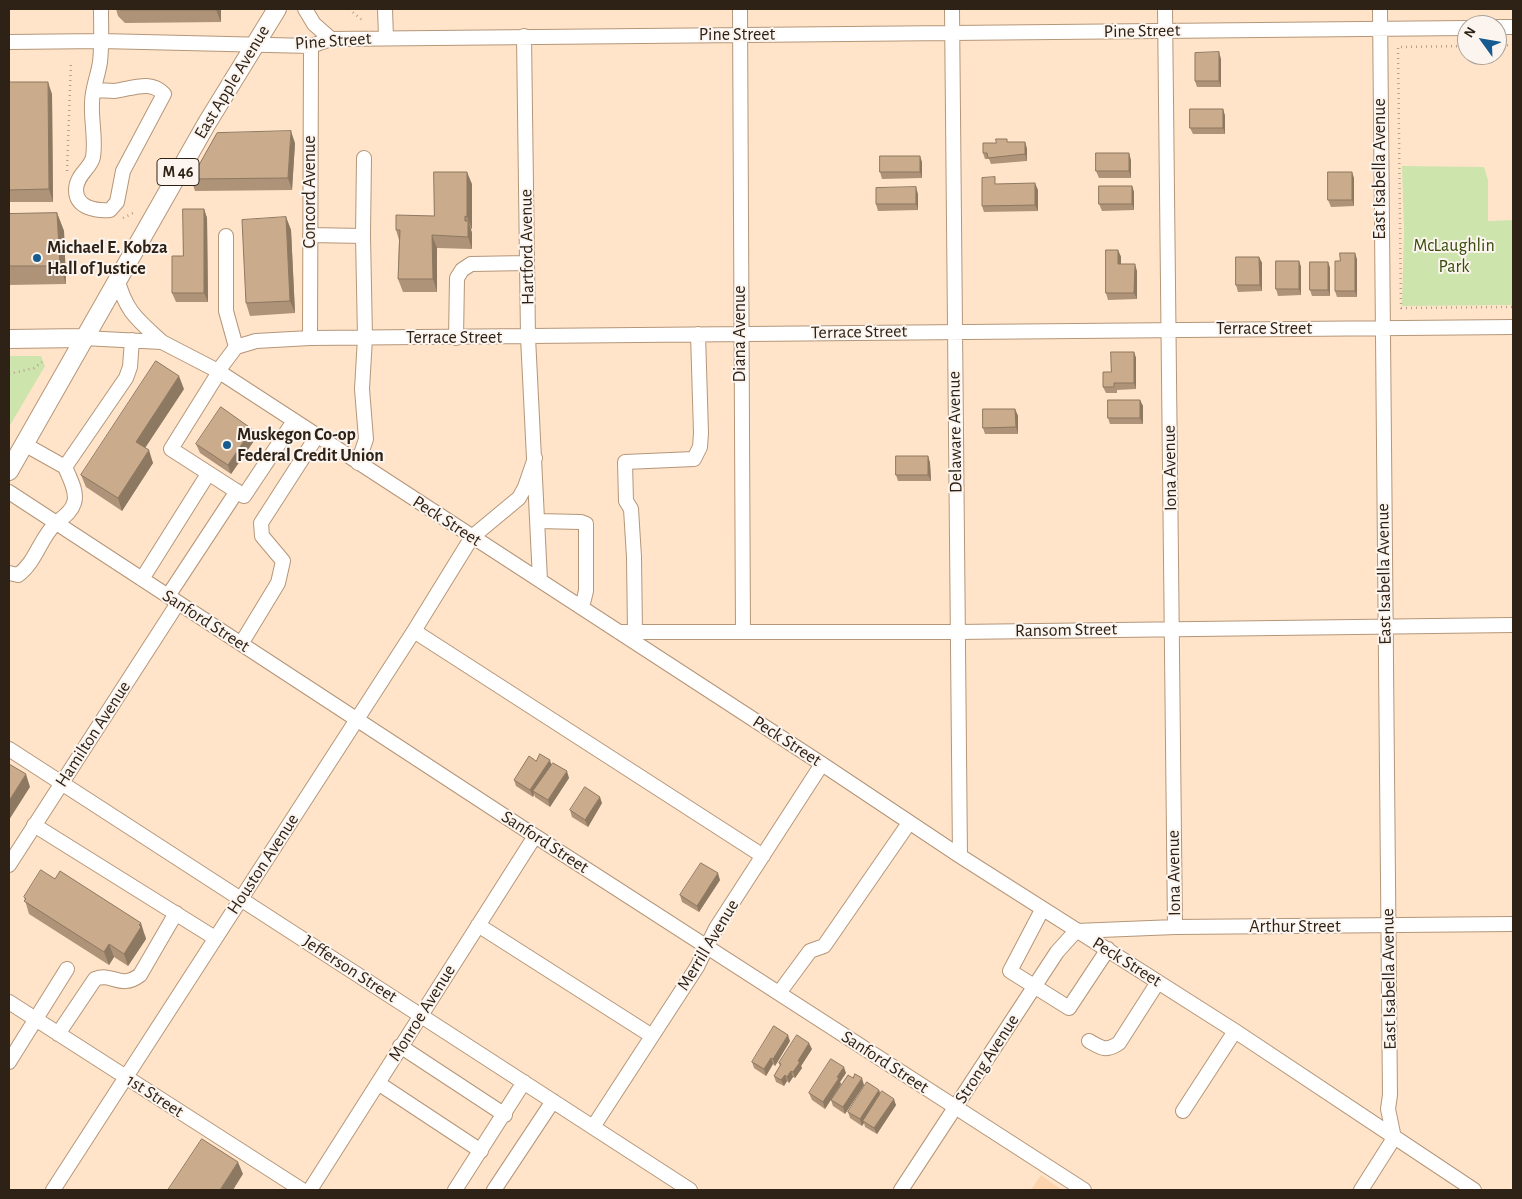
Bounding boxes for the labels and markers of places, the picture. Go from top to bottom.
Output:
place label: Michael E. Kobza Hall of Justice [47,237,168,280]
marker: Michael E. Kobza Hall of Justice [31,252,43,264]
place label: Muskegon Co-op Federal Credit Union [237,424,384,466]
marker: Muskegon Co-op Federal Credit Union [221,439,233,451]

